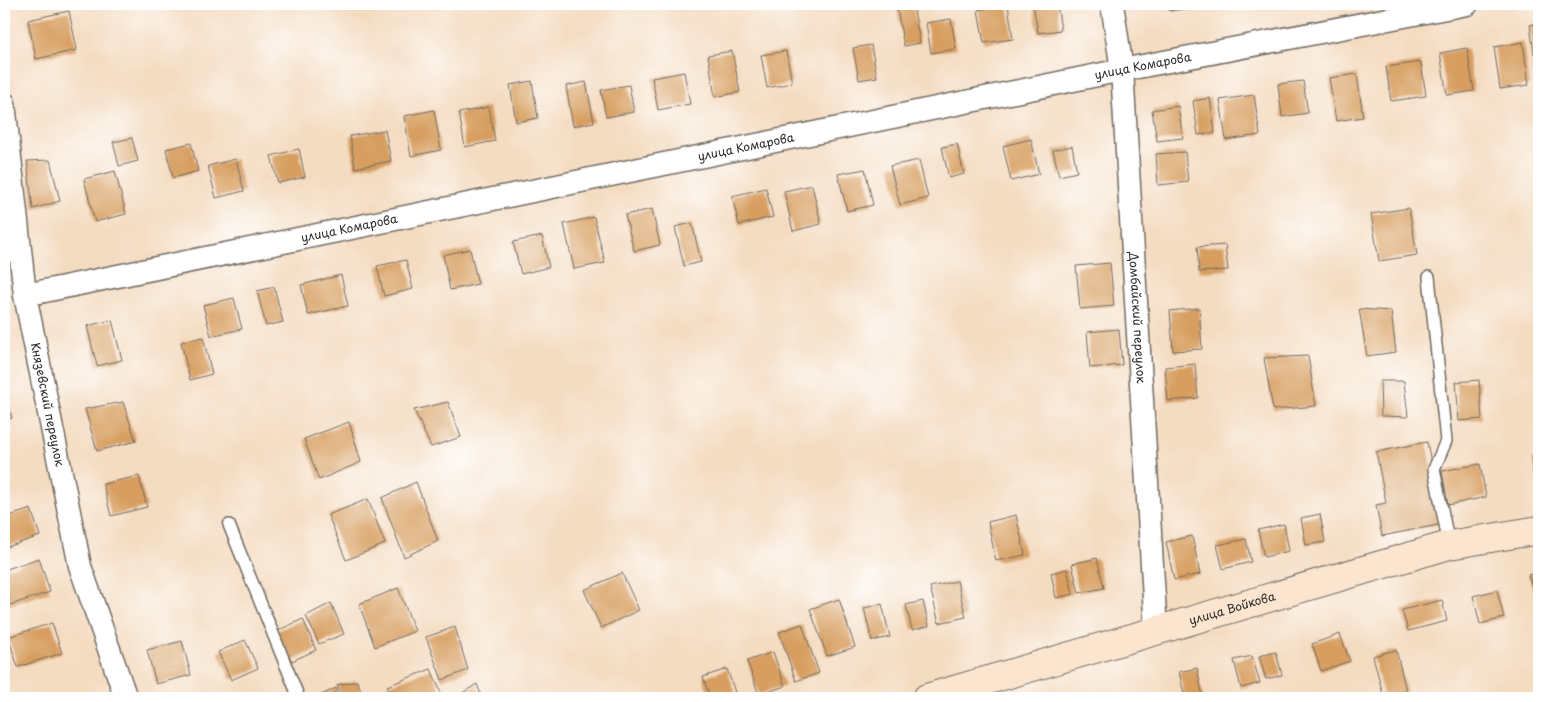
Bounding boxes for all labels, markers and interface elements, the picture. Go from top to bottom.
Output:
street label: улица Комарова [1093,47,1193,83]
street label: улица Комарова [696,127,796,165]
street label: улица Комарова [299,209,399,246]
street label: Домбайский переулок [1125,251,1151,385]
street label: Князевский переулок [27,341,70,469]
street label: улица Войкова [1187,586,1278,629]

